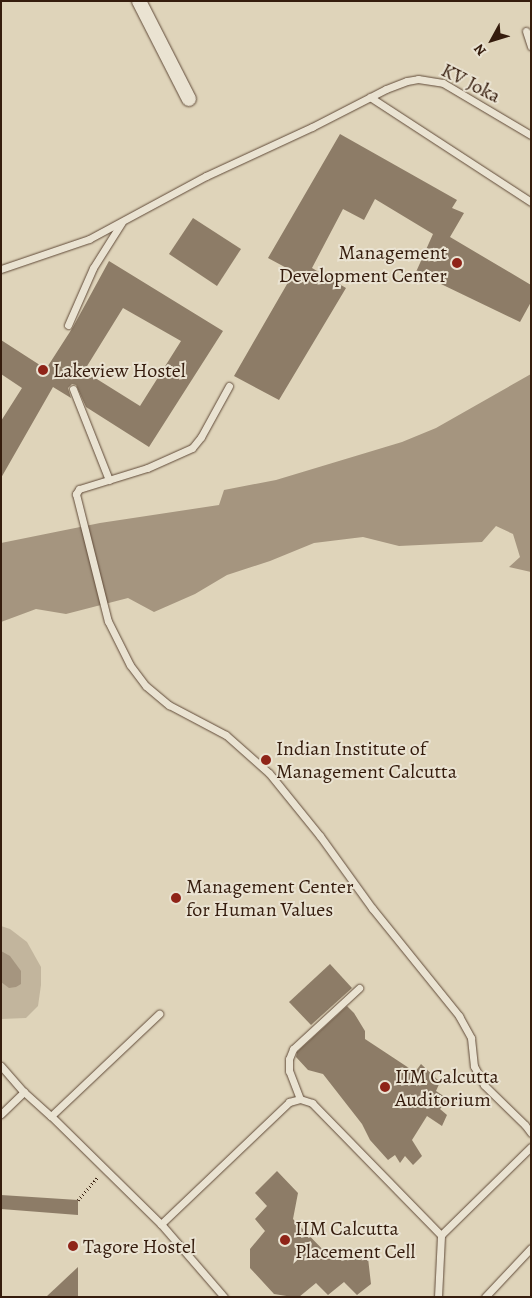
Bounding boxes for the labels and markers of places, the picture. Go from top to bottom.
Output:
place label: Management Development Center [279,240,447,287]
marker: Management Development Center [451,257,463,269]
place label: Lakeview Hostel [53,358,186,382]
marker: Lakeview Hostel [37,364,49,376]
place label: Indian Institute of Management Calcutta [276,736,457,783]
marker: Indian Institute of Management Calcutta [260,754,272,766]
place label: Management Center for Human Values [186,874,354,921]
marker: Management Center for Human Values [170,892,182,904]
place label: IIM Calcutta Auditorium [395,1064,499,1111]
marker: IIM Calcutta Auditorium [379,1081,391,1093]
place label: IIM Calcutta Placement Cell [295,1216,415,1263]
place label: Tagore Hostel [83,1234,196,1258]
marker: IIM Calcutta Placement Cell [279,1234,291,1246]
marker: Tagore Hostel [67,1240,79,1252]

